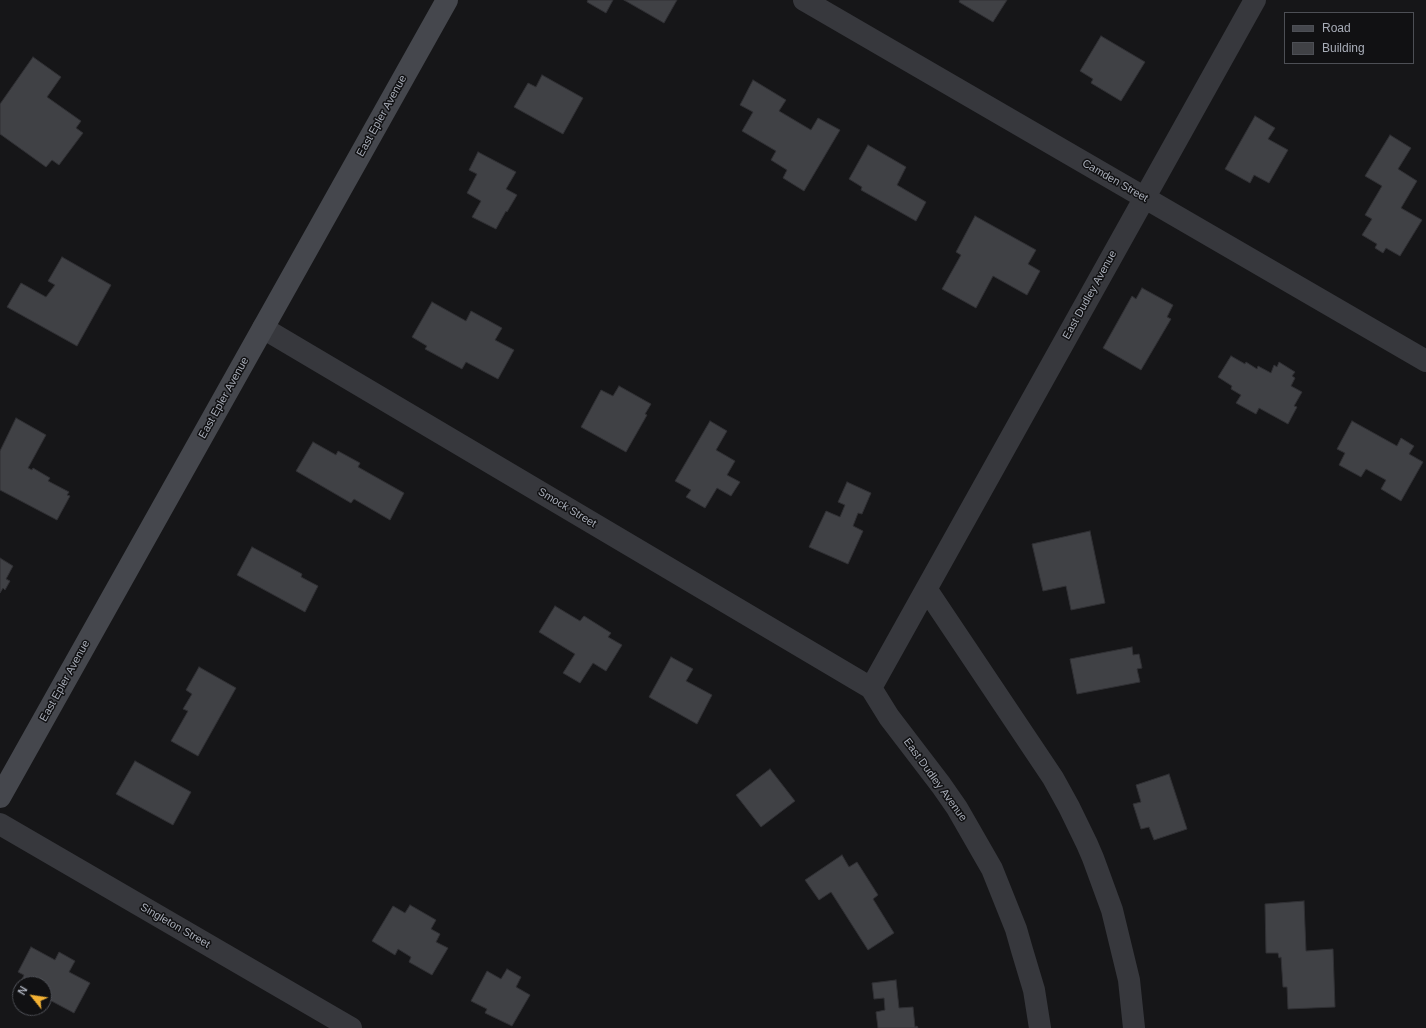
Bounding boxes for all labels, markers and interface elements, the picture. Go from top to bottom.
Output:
legend [1284,12,1414,64]
text: Road [1322,21,1351,35]
text: Building [1322,41,1365,55]
street label: East Epler Avenue [354,73,410,159]
street label: Camden Street [1080,157,1150,205]
street label: East Dudley Avenue [1060,248,1120,342]
street label: East Epler Avenue [196,355,252,441]
street label: Smock Street [535,485,599,531]
street label: East Epler Avenue [37,638,93,724]
street label: East Dudley Avenue [900,736,970,824]
street label: Singleton Street [138,901,212,951]
north arrow [12,976,52,1016]
text: N [15,984,30,997]

